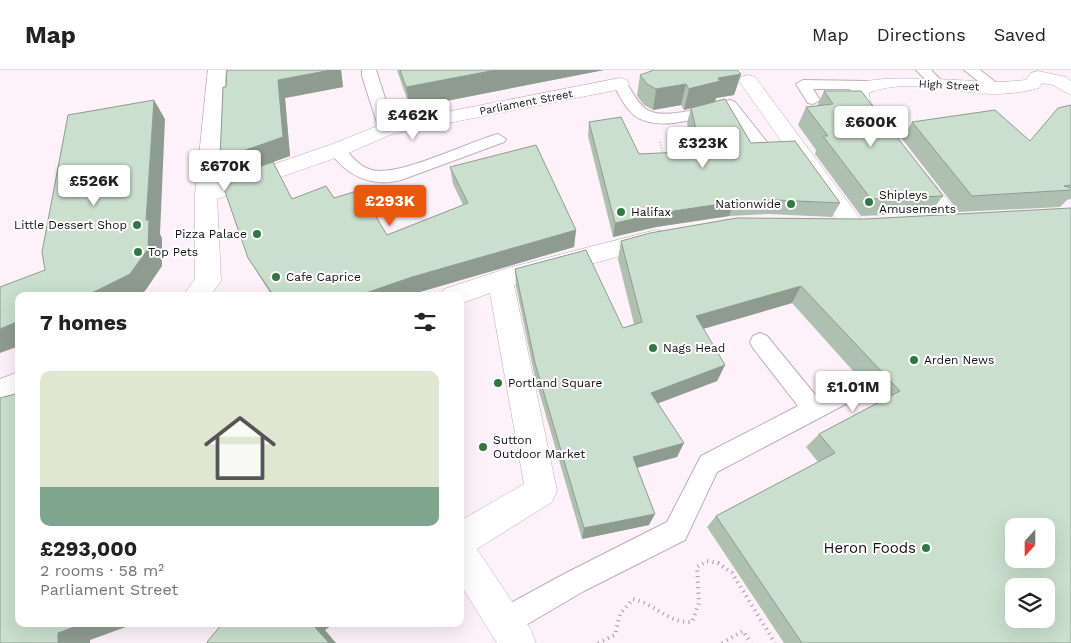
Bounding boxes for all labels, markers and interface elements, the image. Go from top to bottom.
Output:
text: Map [25,21,76,49]
text: Map [812,24,849,45]
text: Directions [877,24,966,45]
text: Saved [994,24,1046,45]
street label: High Street [918,77,980,94]
street label: Parliament Street [478,87,574,118]
pin: £462K [378,98,448,141]
text: £462K [388,105,438,124]
pin: £600K [836,106,906,148]
text: £600K [845,112,897,131]
pin: £323K [668,126,738,169]
text: £323K [678,133,728,152]
pin: £670K [190,150,260,192]
text: £670K [200,156,250,175]
pin: £526K [59,164,129,207]
text: £526K [69,171,119,190]
pin: £293K [355,184,425,227]
place label: Shipleys Amusements [879,188,956,216]
text: £293K [365,191,415,210]
marker: Shipleys Amusements [863,196,875,208]
place label: Nationwide [715,197,781,211]
marker: Nationwide [785,198,797,210]
place label: Halifax [631,205,671,219]
marker: Halifax [615,206,627,218]
place label: Little Dessert Shop [14,218,127,232]
marker: Little Dessert Shop [131,219,143,231]
place label: Pizza Palace [175,227,247,241]
marker: Pizza Palace [251,228,263,240]
place label: Top Pets [148,245,198,259]
marker: Top Pets [132,246,144,258]
place label: Cafe Caprice [286,270,361,284]
marker: Cafe Caprice [270,271,282,283]
icon: filters [411,308,439,336]
text: 7 homes [40,310,127,335]
place label: Nags Head [663,341,725,355]
marker: Nags Head [647,342,659,354]
place label: Arden News [924,353,994,367]
marker: Arden News [908,354,920,366]
pin: £1.01M [812,370,894,413]
place label: Portland Square [508,376,603,390]
marker: Portland Square [492,377,504,389]
text: £1.01M [826,377,880,396]
icon: home [195,403,285,493]
place label: Sutton Outdoor Market [493,433,585,461]
marker: Sutton Outdoor Market [477,441,489,453]
north arrow [1005,518,1055,568]
map controls [1005,518,1055,628]
text: £293,000 [40,536,137,561]
place label: Heron Foods [824,539,916,557]
marker: Heron Foods [920,542,932,554]
text: 2 rooms · 58 m² [40,561,164,580]
button: layers [1005,578,1055,628]
text: Parliament Street [40,580,178,599]

